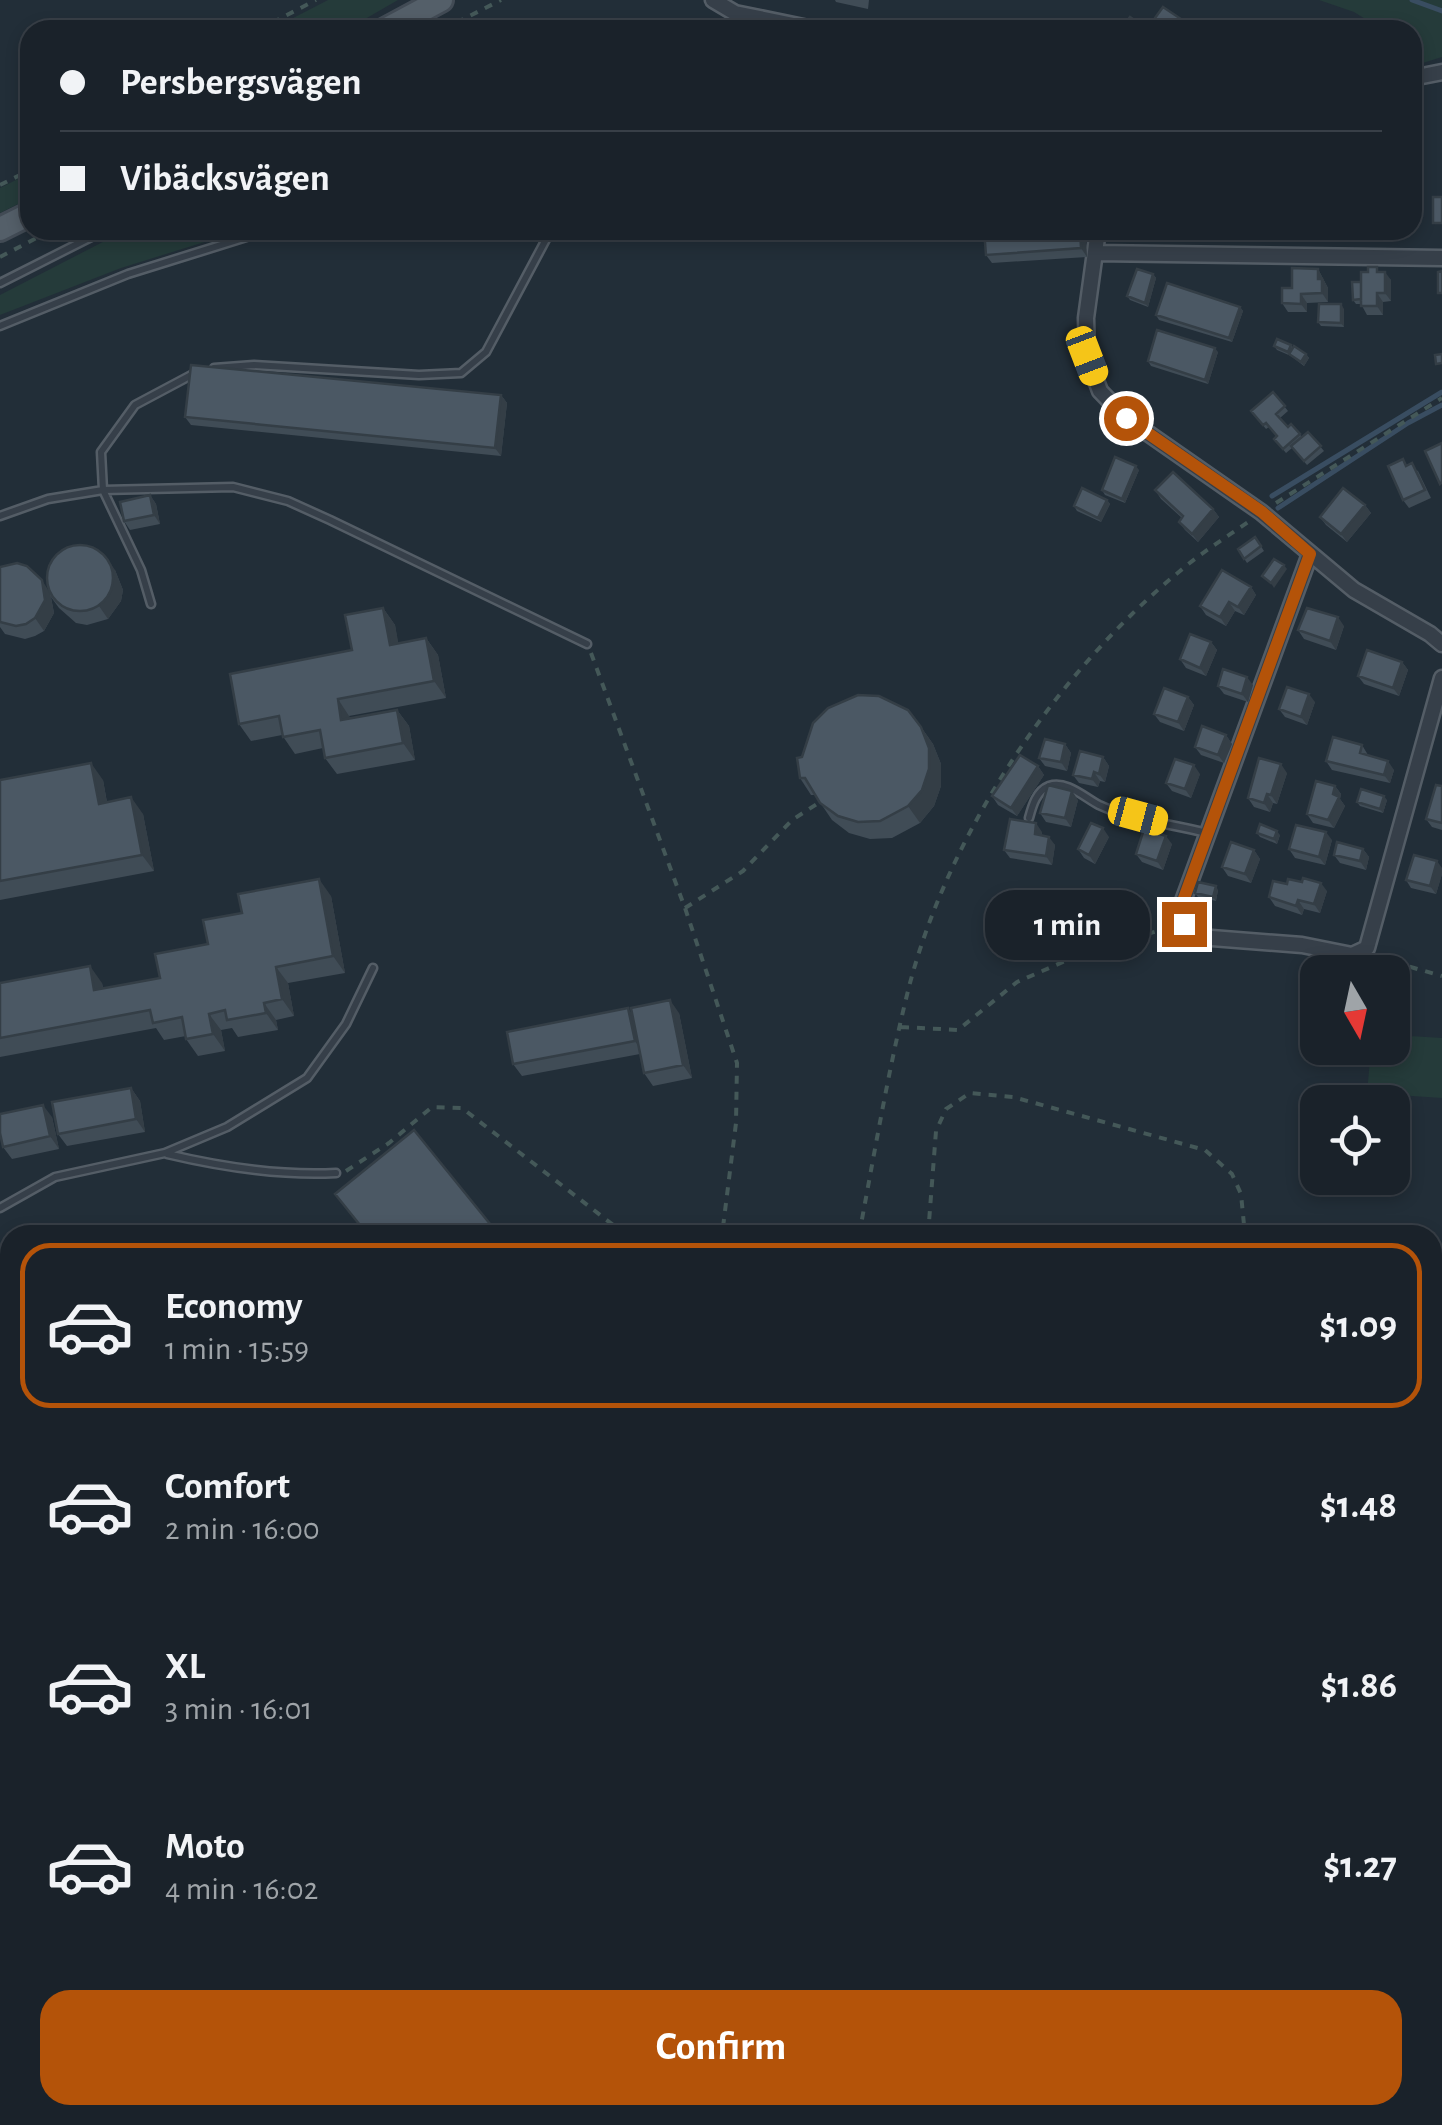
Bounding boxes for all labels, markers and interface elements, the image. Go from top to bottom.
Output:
text: Persbergsvägen [120,64,362,102]
text: Vibäcksvägen [120,160,330,198]
car [1062,323,1112,389]
route start [1104,396,1149,441]
car [1105,794,1171,838]
callout: 1 min [984,889,1149,959]
route end [1162,902,1207,947]
text: 1 min [1034,909,1101,941]
north arrow [1300,955,1410,1065]
map controls [1300,955,1410,1195]
button: locate [1300,1085,1410,1195]
icon: car [45,1281,135,1371]
text: Economy [165,1288,303,1326]
text: $1.09 [1319,1307,1397,1345]
text: 1 min · 15:59 [165,1333,309,1365]
icon: car [45,1461,135,1551]
text: Comfort [165,1468,290,1506]
text: $1.48 [1320,1487,1397,1525]
text: 2 min · 16:00 [165,1513,320,1545]
icon: car [45,1641,135,1731]
text: XL [165,1648,205,1686]
text: $1.86 [1320,1667,1397,1705]
text: 3 min · 16:01 [165,1693,313,1725]
icon: car [45,1821,135,1911]
text: Moto [165,1828,245,1866]
text: $1.27 [1323,1847,1397,1885]
text: 4 min · 16:02 [165,1873,318,1905]
button: Confirm [40,1990,1402,2105]

